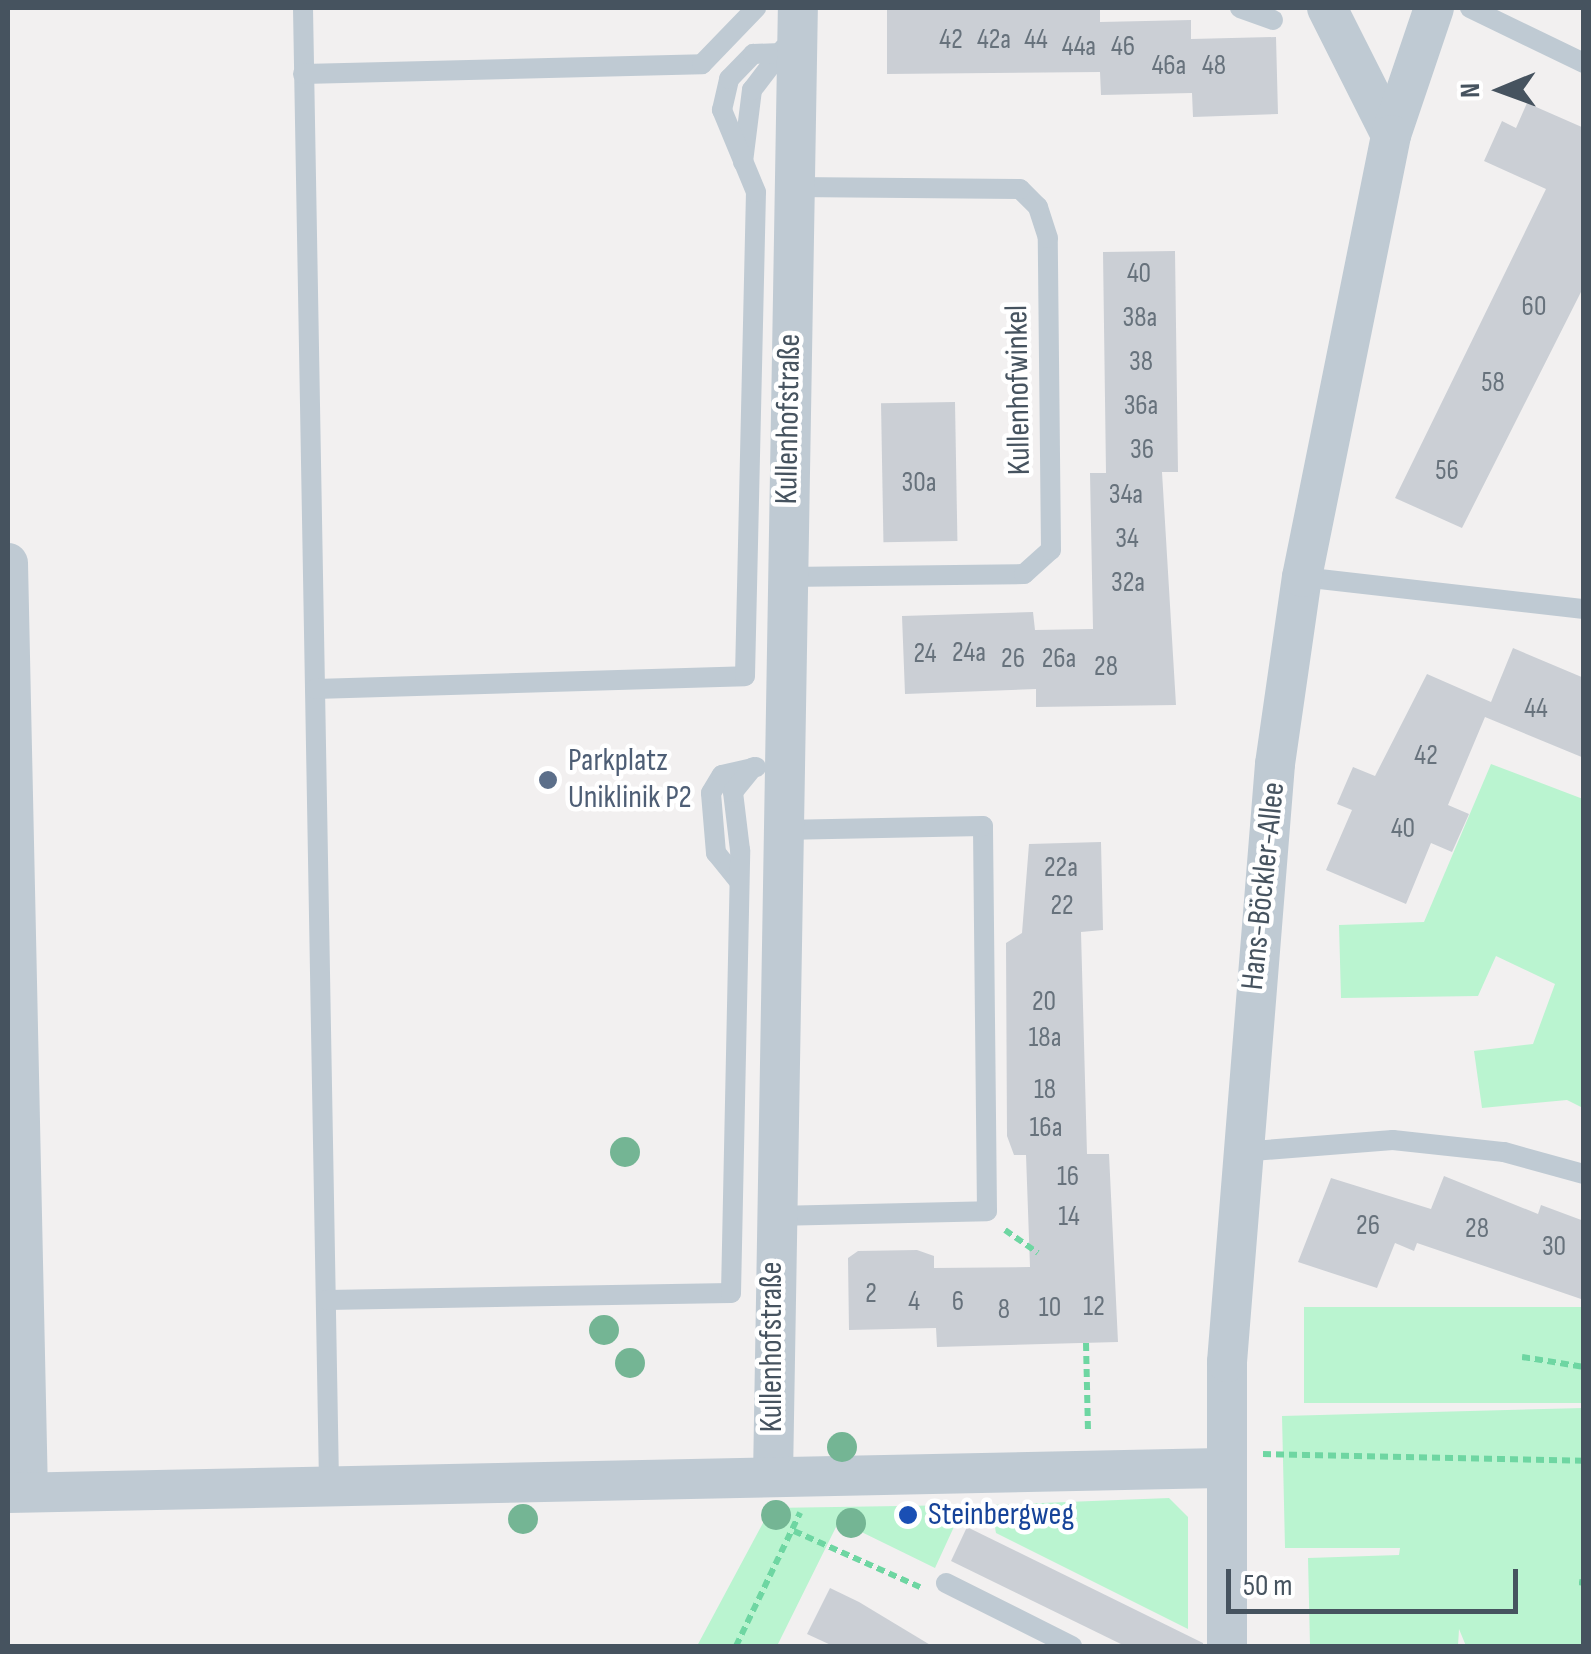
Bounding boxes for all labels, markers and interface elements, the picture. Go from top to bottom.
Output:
house number: 42 [939,23,963,57]
house number: 42a [977,23,1011,57]
house number: 44 [1024,23,1048,57]
house number: 44a [1062,30,1096,64]
house number: 46 [1111,30,1135,64]
north arrow [1451,40,1551,140]
house number: 46a [1152,49,1186,83]
house number: 48 [1202,49,1226,83]
text: N [1454,83,1487,98]
house number: 40 [1127,257,1151,291]
house number: 60 [1522,290,1546,324]
house number: 38a [1123,301,1157,335]
street label: Kullenhofwinkel [998,305,1040,475]
street label: Kullenhofstraße [768,333,810,505]
house number: 38 [1129,345,1153,379]
house number: 58 [1481,366,1505,400]
house number: 36a [1124,389,1158,423]
house number: 36 [1130,433,1154,467]
house number: 56 [1435,454,1459,488]
house number: 30a [902,466,936,500]
house number: 34a [1109,478,1143,512]
house number: 34 [1115,522,1139,556]
house number: 32a [1111,566,1145,600]
house number: 24a [952,636,986,670]
house number: 24 [913,637,937,671]
house number: 26 [1001,642,1025,676]
house number: 26a [1042,642,1076,676]
house number: 28 [1094,650,1118,684]
house number: 44 [1524,692,1548,726]
house number: 42 [1414,739,1438,773]
place label: Parkplatz Uniklinik P2 [568,743,692,818]
marker: Parkplatz Uniklinik P2 [537,769,559,791]
street label: Hans-Böckler-Allee [1234,780,1294,992]
house number: 40 [1391,812,1415,846]
house number: 22a [1044,851,1078,885]
house number: 22 [1050,889,1074,923]
house number: 20 [1032,985,1056,1019]
house number: 18a [1029,1021,1061,1055]
house number: 18 [1034,1073,1056,1107]
house number: 16a [1030,1111,1062,1145]
house number: 16 [1057,1160,1079,1194]
house number: 14 [1058,1200,1080,1234]
house number: 26 [1356,1209,1380,1243]
house number: 28 [1465,1212,1489,1246]
house number: 30 [1542,1230,1566,1264]
street label: Kullenhofstraße [753,1262,791,1432]
house number: 2 [865,1277,877,1311]
house number: 4 [908,1285,920,1319]
house number: 6 [952,1285,964,1319]
house number: 12 [1083,1290,1105,1324]
house number: 10 [1039,1291,1061,1325]
house number: 8 [998,1293,1010,1327]
place label: Steinbergweg [928,1496,1074,1534]
marker: Steinbergweg [897,1504,919,1526]
scale bar [1231,1549,1524,1611]
text: 50 m [1243,1568,1292,1604]

